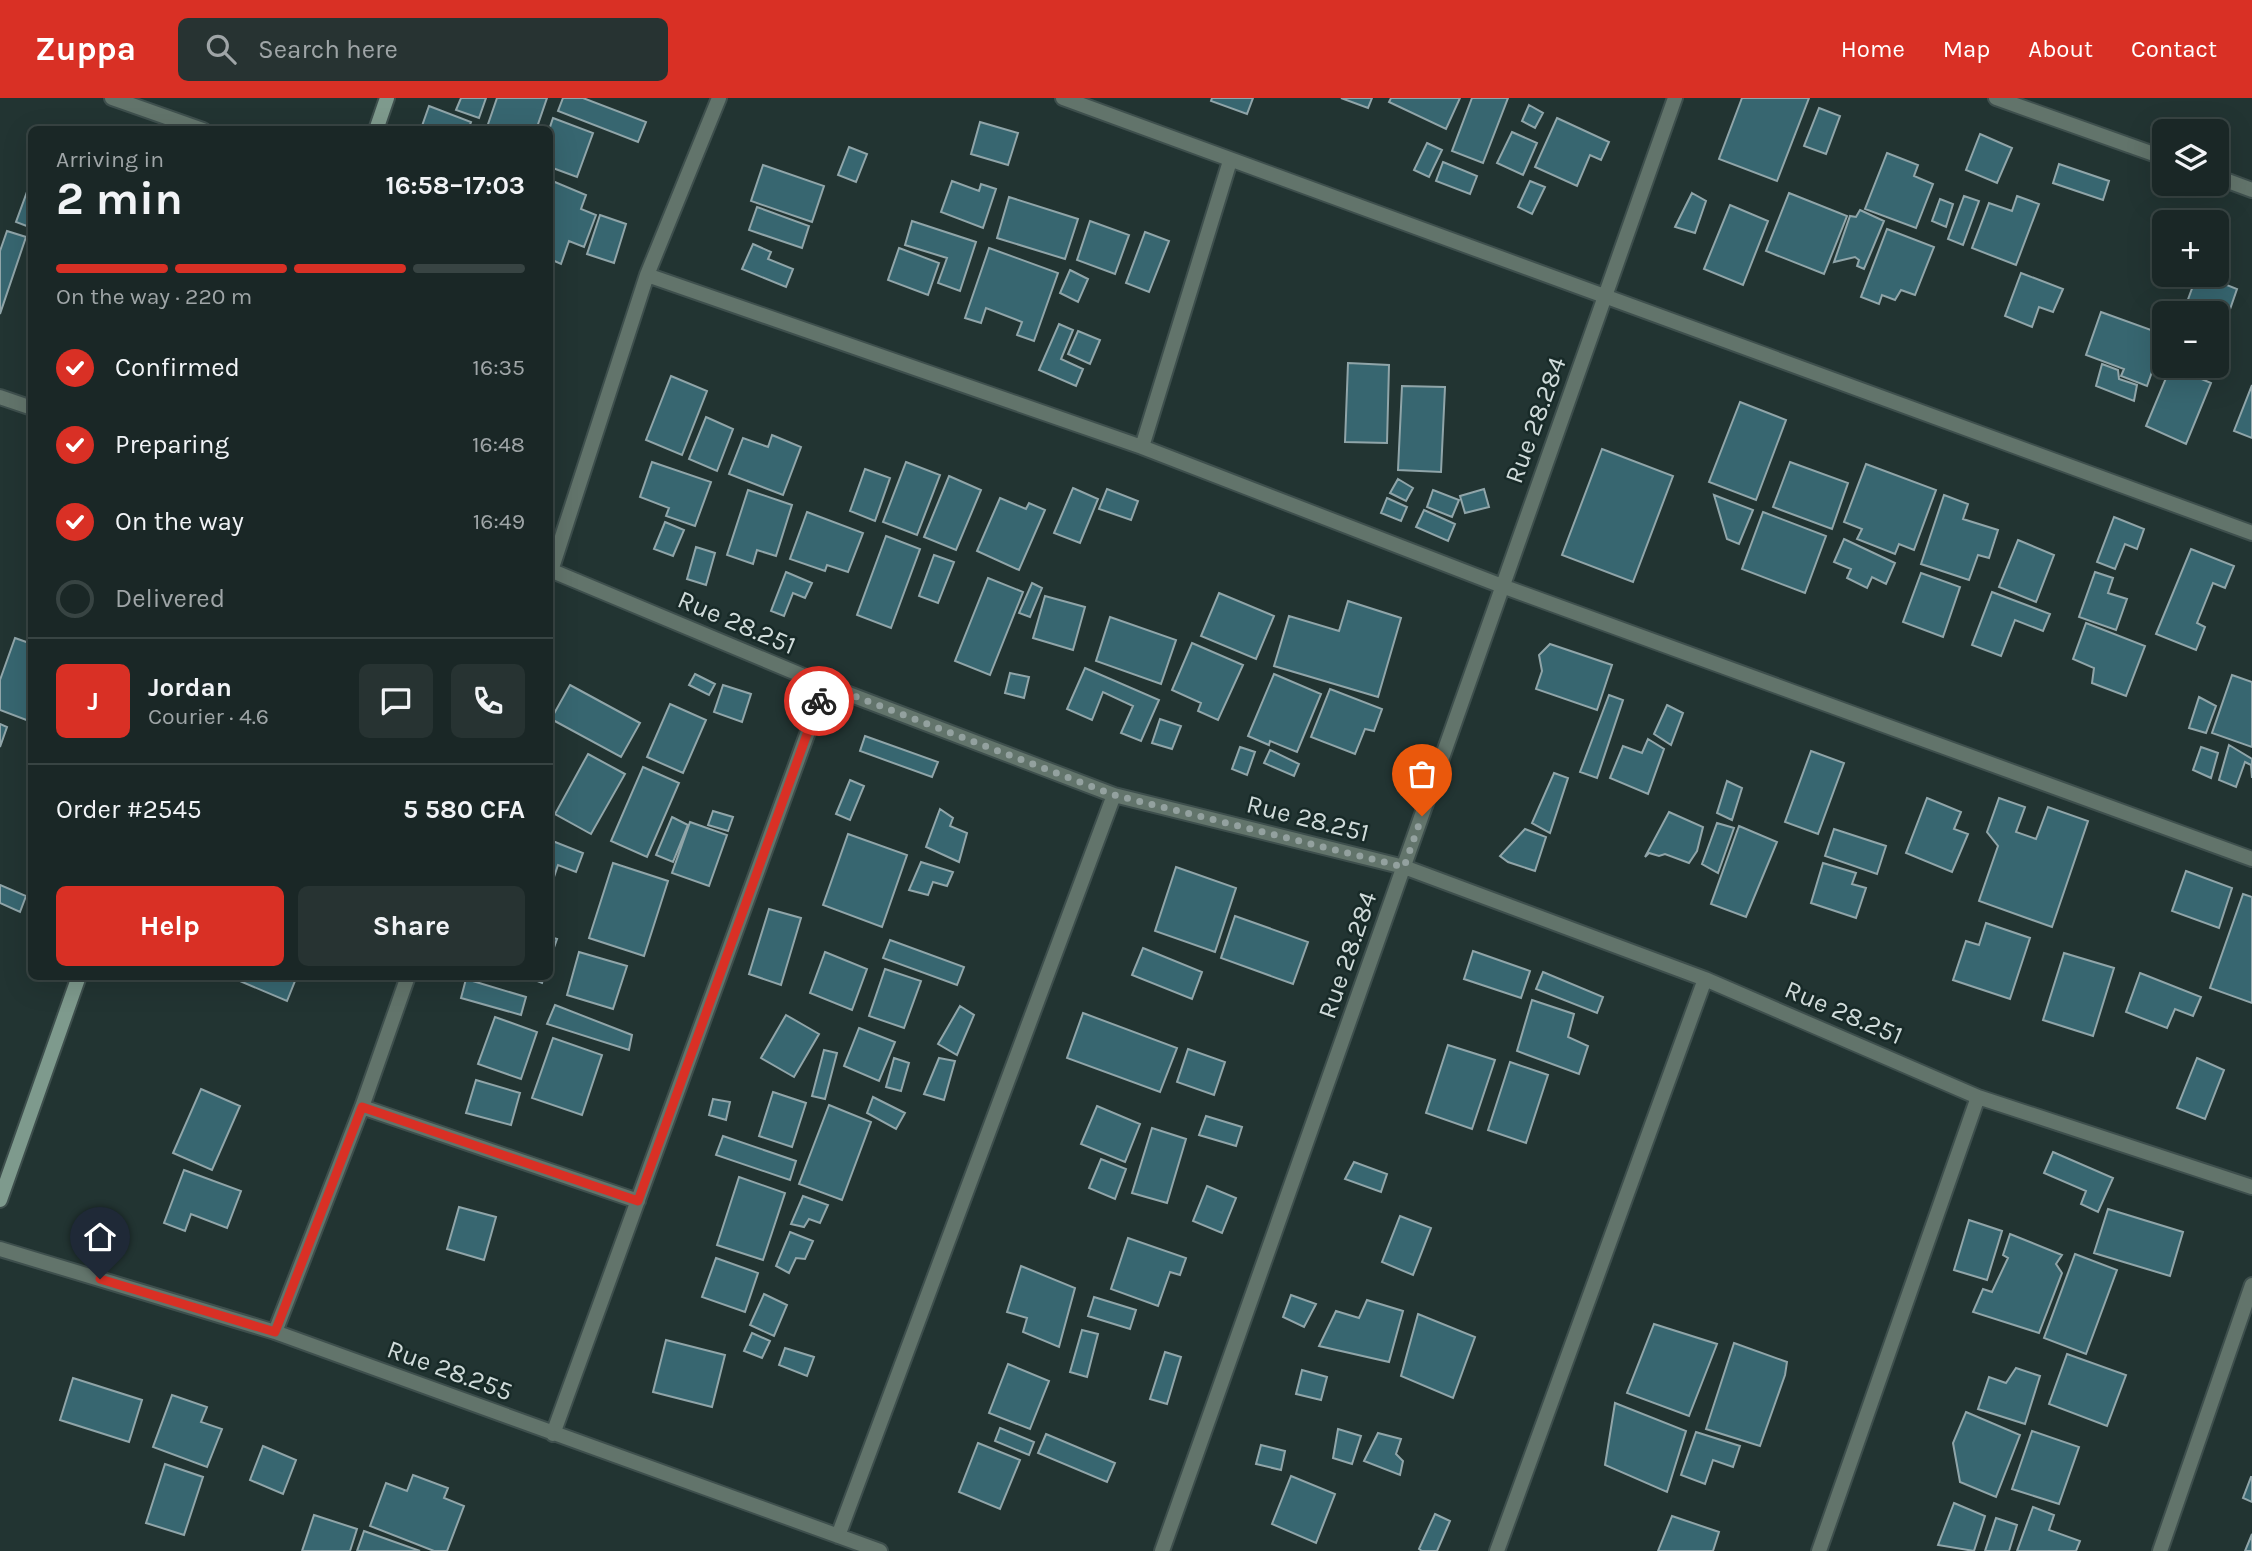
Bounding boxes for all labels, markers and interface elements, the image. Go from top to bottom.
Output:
search box [178,18,668,81]
text: Zuppa [35,30,136,68]
icon: search [202,30,240,68]
text: Search here [258,34,398,65]
text: Home [1841,35,1905,63]
text: Map [1943,35,1990,63]
text: About [2028,35,2093,63]
text: Contact [2131,35,2217,63]
map controls [2152,119,2229,378]
button: layers [2152,119,2229,196]
text: Arriving in [56,146,164,173]
text: 16:58–17:03 [386,170,525,201]
text: 2 min [56,172,183,226]
button: + [2152,210,2229,287]
text: On the way · 220 m [56,283,252,310]
button: − [2152,301,2229,378]
icon: check [56,349,94,387]
text: Confirmed [115,352,240,383]
street label: Rue 28.284 [1498,353,1573,488]
text: 16:35 [472,354,525,381]
icon: check [56,426,94,464]
text: Preparing [115,429,229,460]
text: 16:48 [472,431,525,458]
icon: check [56,503,94,541]
text: On the way [115,506,244,537]
text: 16:49 [473,508,525,535]
text: Delivered [115,583,225,614]
street label: Rue 28.251 [673,584,800,661]
button: chat [359,664,433,738]
button: phone [451,664,525,738]
courier [784,666,854,736]
text: Jordan [148,672,232,703]
icon: bike [800,682,838,720]
text: J [87,686,99,717]
text: Courier · 4.6 [148,703,269,730]
pin [1392,744,1452,816]
icon: bag [1403,755,1441,793]
street label: Rue 28.251 [1243,788,1372,849]
text: Order #2545 [56,794,202,825]
text: 5 580 CFA [403,794,525,825]
button: Help [56,886,284,966]
button: Share [298,886,525,966]
street label: Rue 28.284 [1311,887,1384,1023]
street label: Rue 28.251 [1780,974,1907,1051]
pin [70,1207,130,1279]
icon: home [81,1218,119,1256]
street label: Rue 28.255 [383,1333,517,1407]

